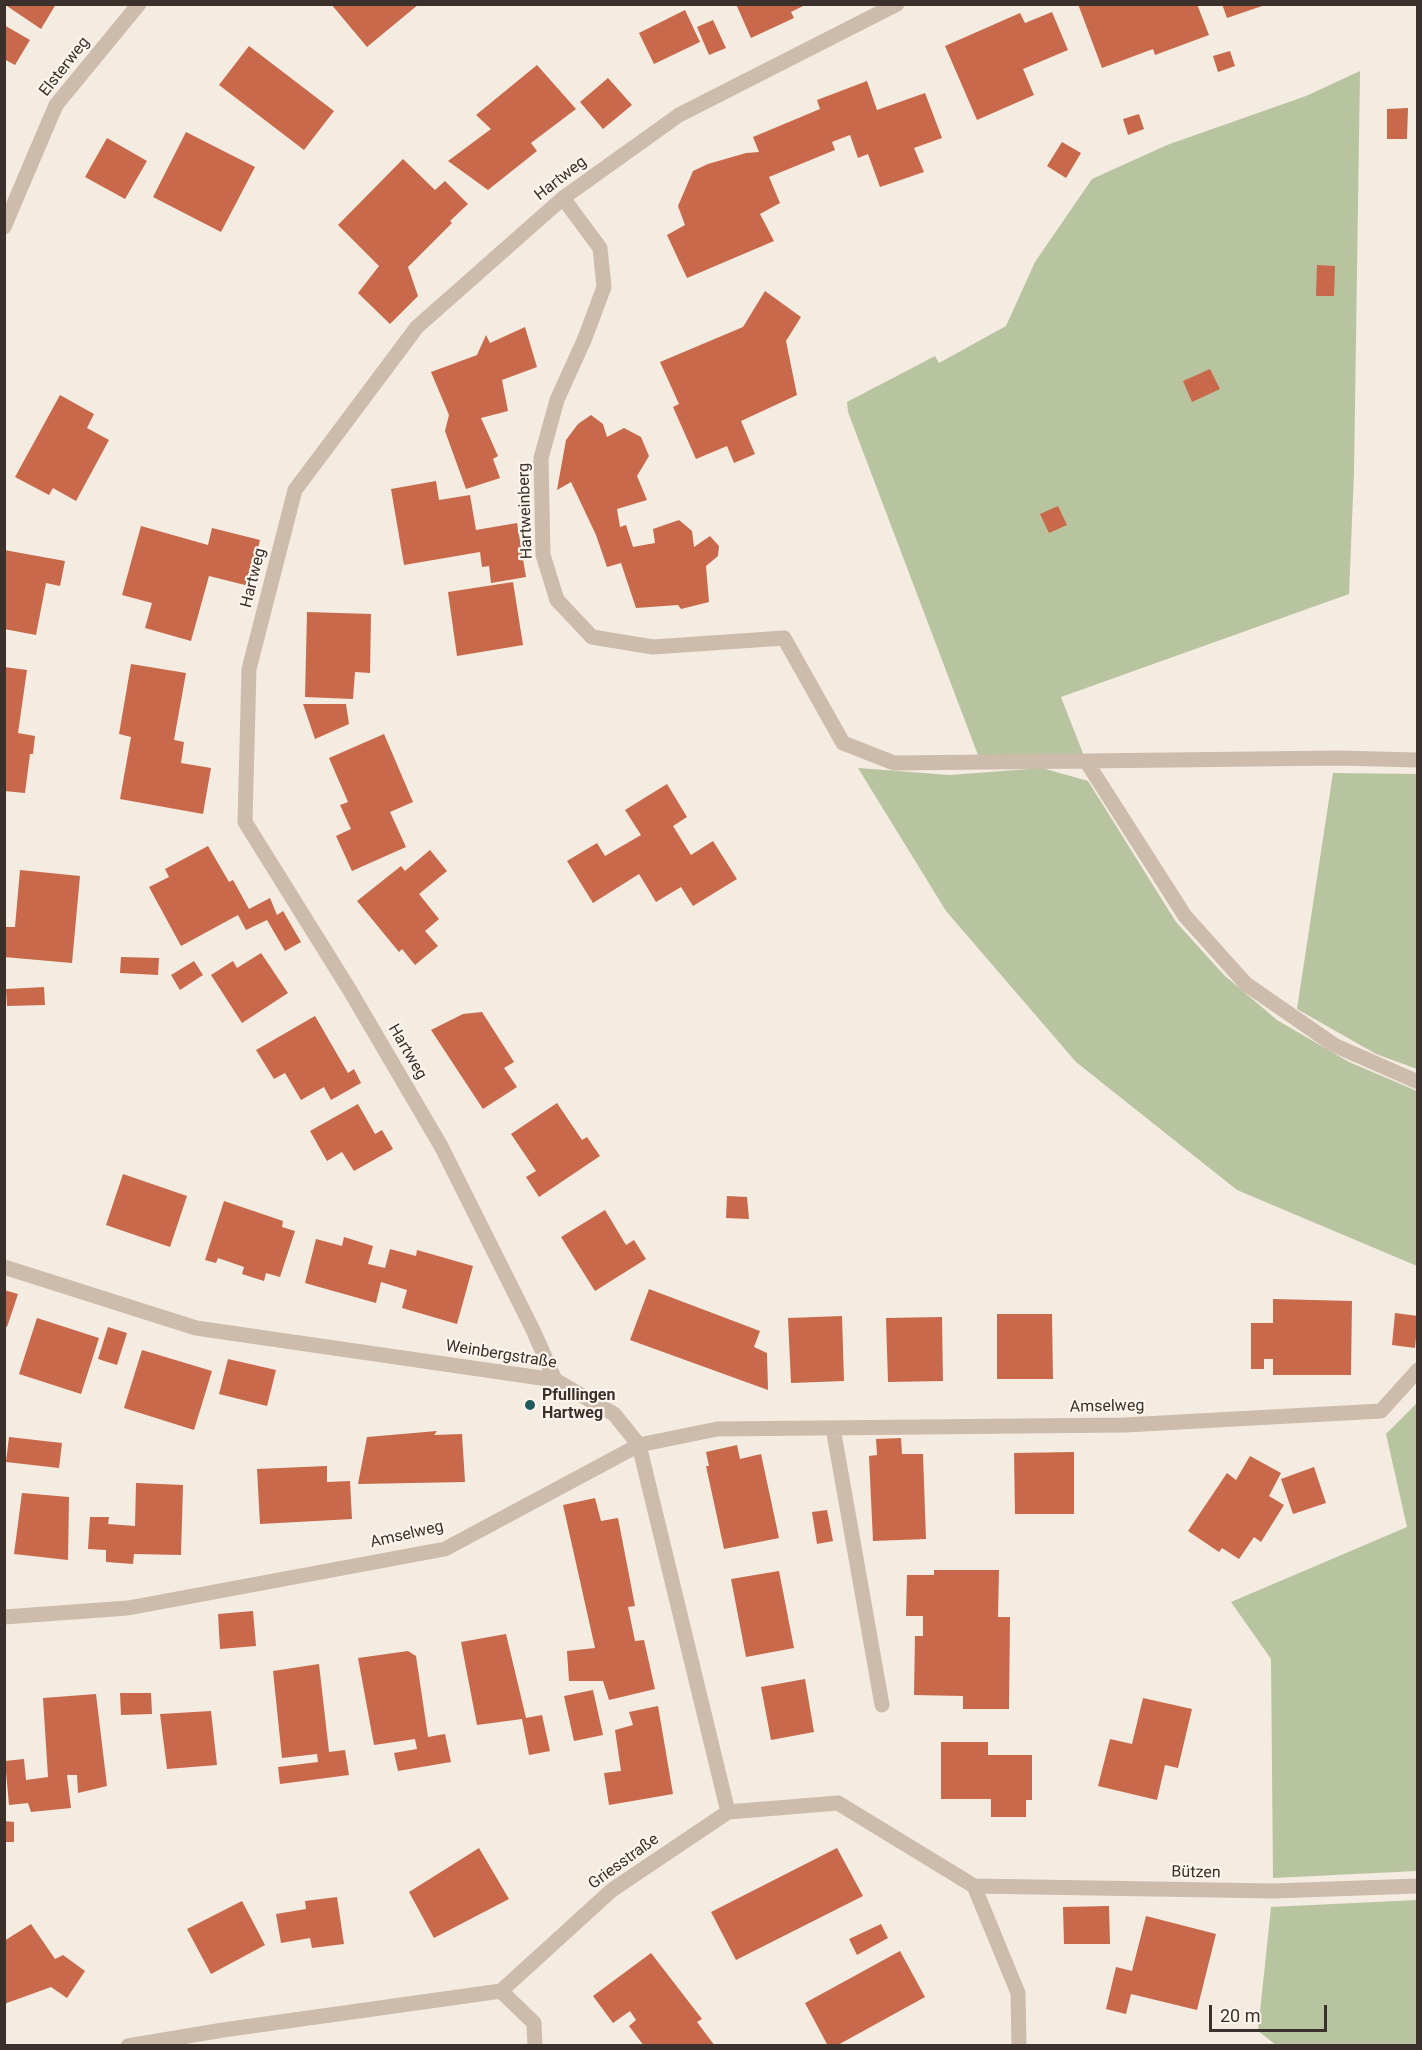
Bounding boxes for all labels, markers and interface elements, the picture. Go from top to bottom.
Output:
street label: Elsterweg [36,34,94,100]
street label: Hartweg [531,153,591,205]
street label: Hartweinberg [515,463,537,559]
street label: Hartweg [237,546,271,610]
street label: Hartweg [384,1021,430,1083]
street label: Weinbergstraße [444,1337,558,1373]
place label: Pfullingen Hartweg [542,1386,615,1424]
street label: Amselweg [1070,1397,1144,1417]
marker: Pfullingen Hartweg [523,1398,537,1412]
street label: Amselweg [368,1517,446,1553]
street label: Griesstraße [585,1830,663,1894]
street label: Bützen [1171,1863,1221,1883]
scale bar [1212,1993,1330,2031]
text: 20 m [1220,2005,1260,2026]

